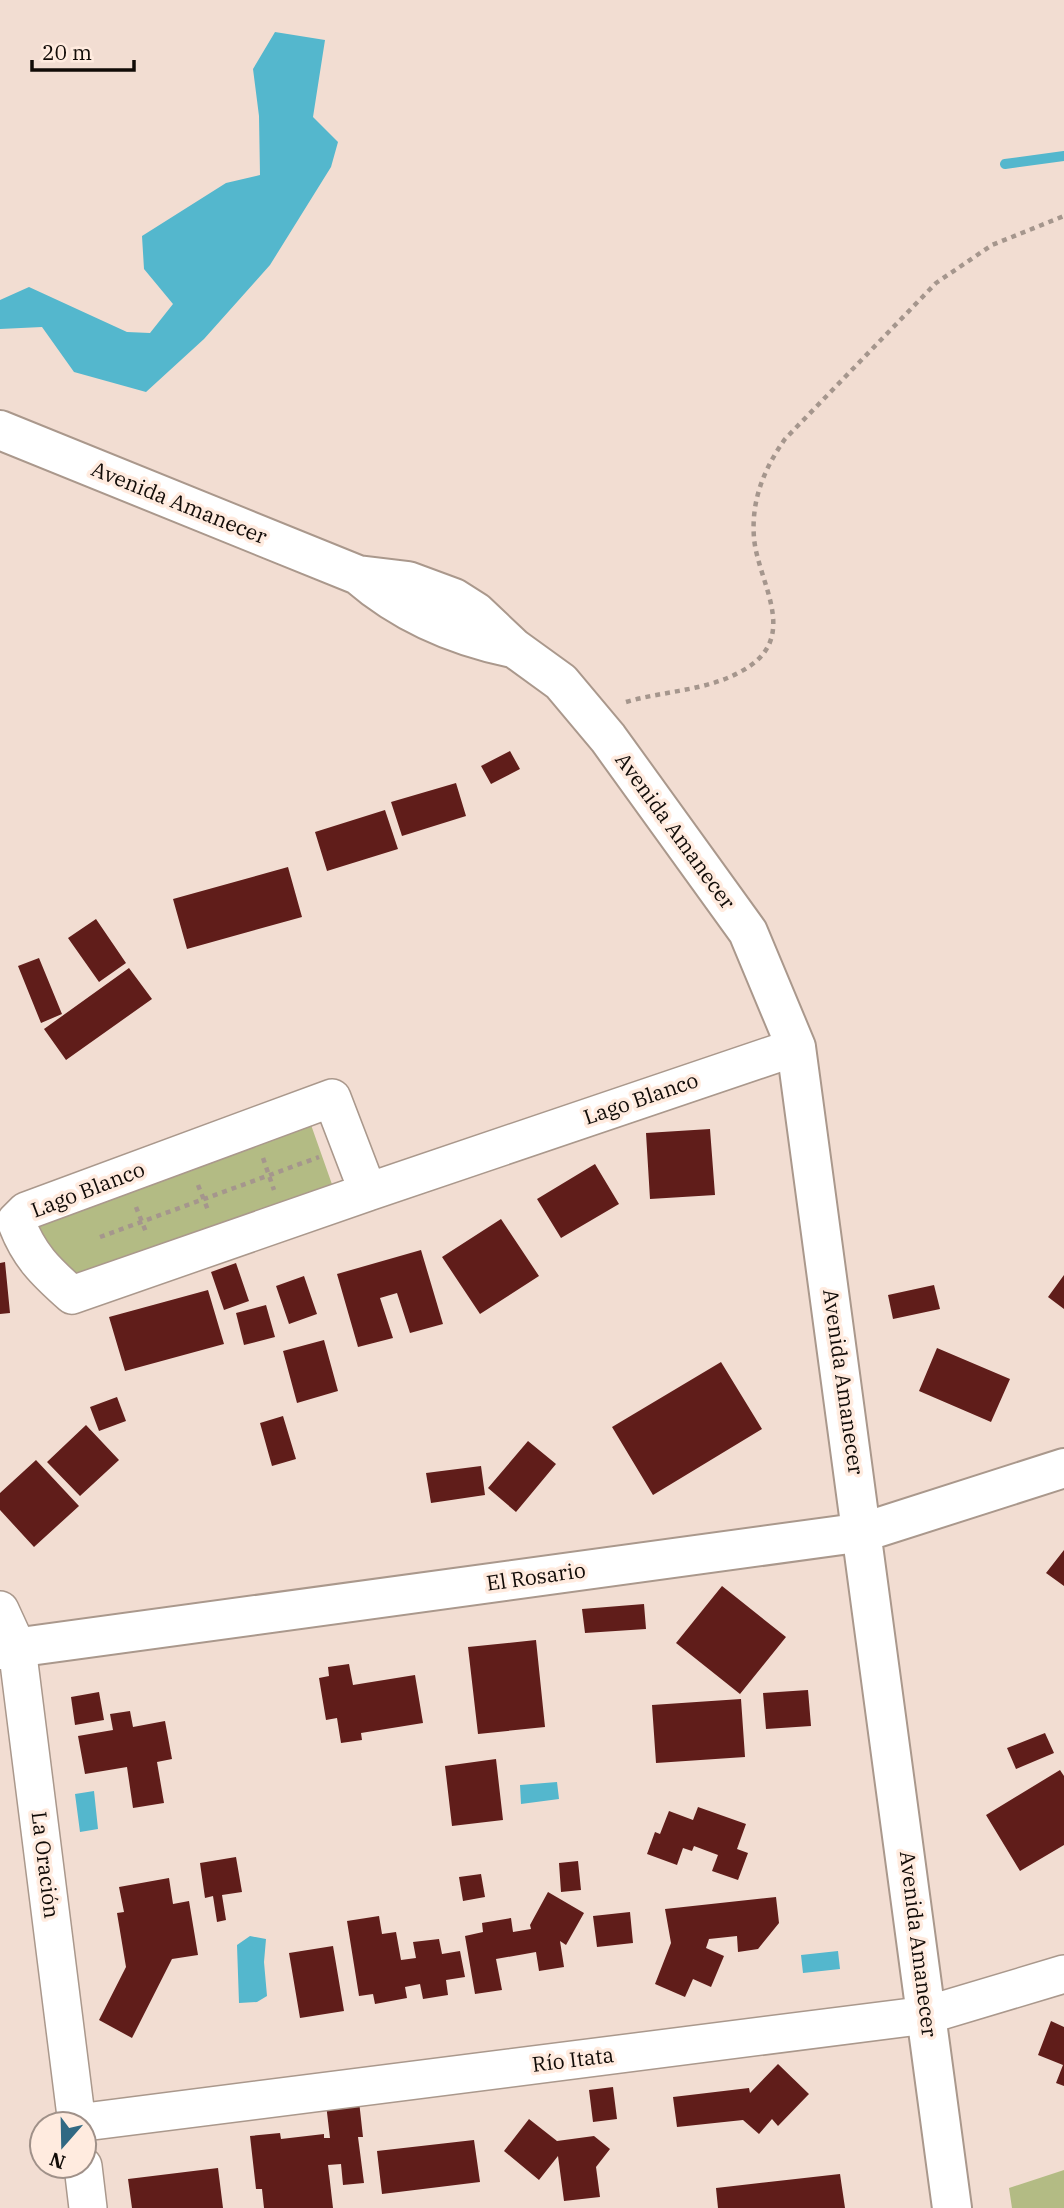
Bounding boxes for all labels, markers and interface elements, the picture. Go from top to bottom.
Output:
scale bar [32,28,133,72]
text: 20 m [42,38,92,66]
street label: Avenida Amanecer [87,454,272,550]
street label: Avenida Amanecer [610,747,743,915]
street label: Lago Blanco [580,1065,702,1131]
street label: Lago Blanco [27,1155,148,1224]
street label: Avenida Amanecer [817,1287,871,1477]
street label: El Rosario [485,1555,587,1597]
street label: La Oración [26,1810,66,1920]
street label: Avenida Amanecer [894,1849,944,2039]
street label: Río Itata [530,2040,615,2078]
north arrow [28,2110,98,2180]
text: N [46,2147,68,2175]

